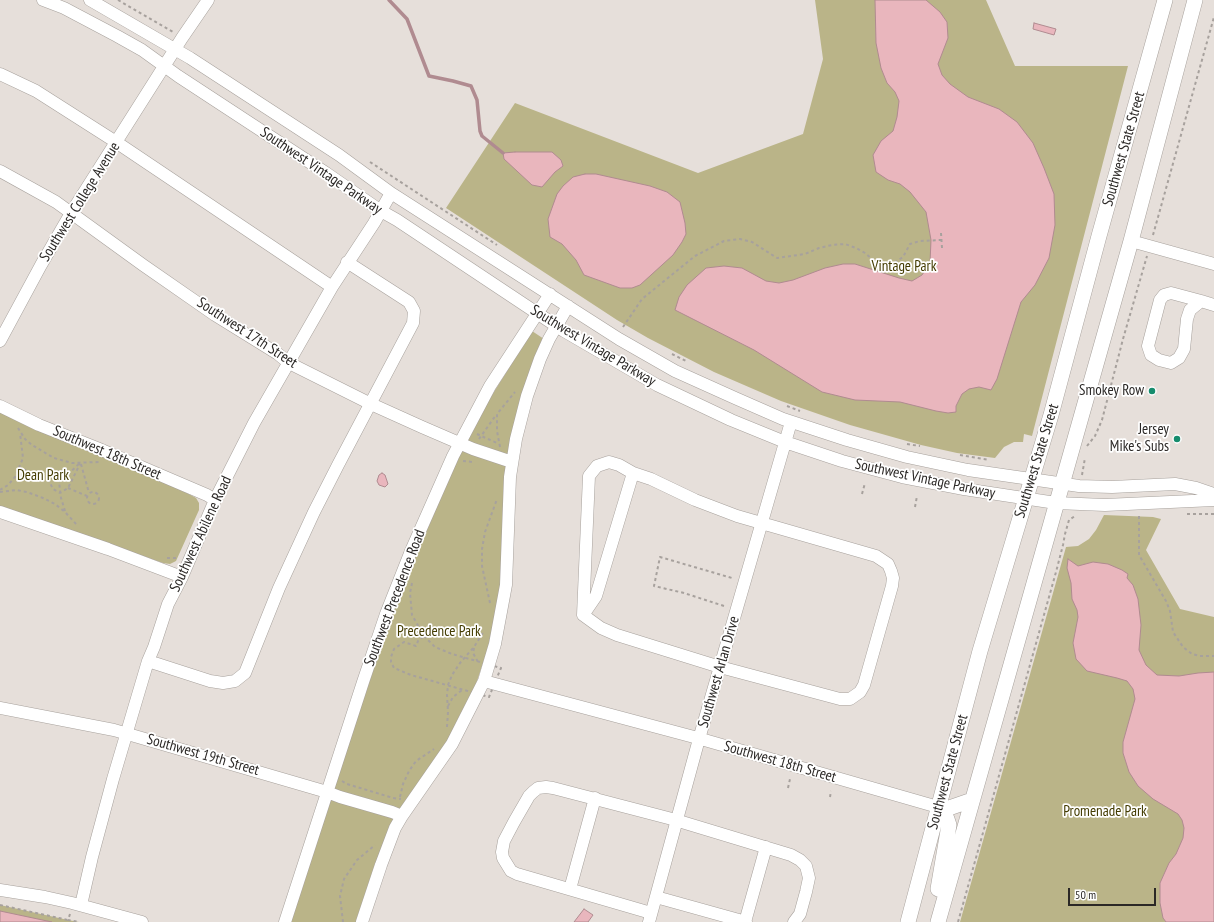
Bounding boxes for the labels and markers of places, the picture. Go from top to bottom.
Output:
place label: Smokey Row [1079,382,1144,400]
marker: Smokey Row [1147,386,1157,396]
place label: Jersey Mike's Subs [1110,421,1169,456]
marker: Jersey Mike's Subs [1172,434,1182,444]

